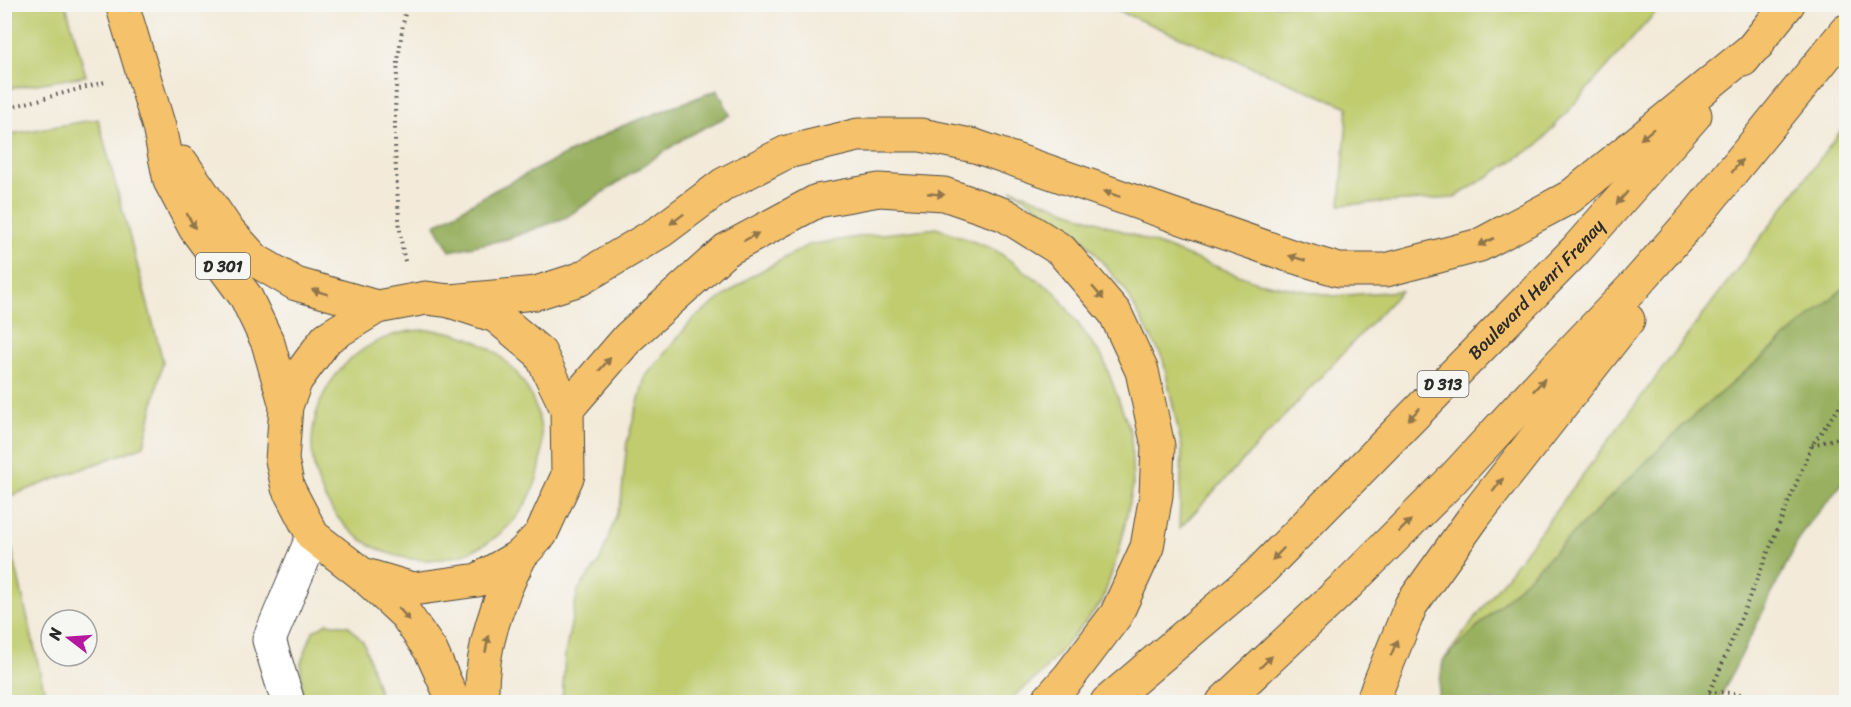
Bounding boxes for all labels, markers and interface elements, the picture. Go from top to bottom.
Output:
one-way arrow [1639,127,1655,140]
one-way arrow [1730,158,1743,174]
one-way arrow [927,189,946,198]
one-way arrow [1103,189,1121,199]
one-way arrow [1616,190,1629,205]
street label: Boulevard Henri Frenay [1460,211,1613,368]
one-way arrow [670,212,685,224]
one-way arrow [186,213,196,230]
one-way arrow [742,232,760,242]
one-way arrow [1477,236,1495,246]
road number: D 301 [196,253,250,279]
one-way arrow [1287,253,1305,262]
one-way arrow [1091,285,1104,300]
one-way arrow [311,287,329,296]
one-way arrow [598,357,611,372]
road number: D 313 [1418,371,1468,397]
one-way arrow [1532,378,1546,392]
one-way arrow [1407,407,1421,422]
one-way arrow [1492,477,1505,493]
one-way arrow [1398,520,1412,534]
one-way arrow [1271,546,1285,560]
one-way arrow [397,607,411,622]
north arrow [39,608,99,668]
text: N [39,623,71,644]
one-way arrow [483,635,492,654]
one-way arrow [1390,639,1399,657]
one-way arrow [1258,655,1273,669]

